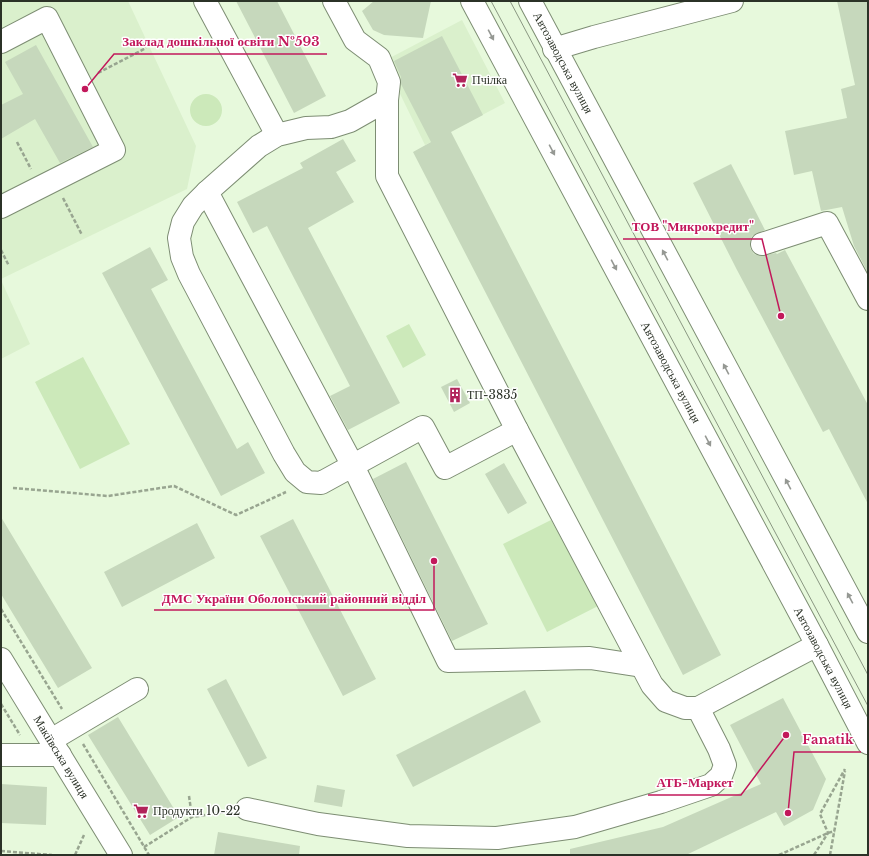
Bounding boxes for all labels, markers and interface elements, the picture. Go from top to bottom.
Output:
street label: Автозаводська вулиця [530,9,597,116]
callout: Заклад дошкільної освіти №593 [114,29,327,54]
one-way arrow [487,30,494,41]
text: Заклад дошкільної освіти №593 [122,33,320,50]
supermarket icon: Пчілка [451,71,469,89]
place label: Пчілка [472,72,508,87]
one-way arrow [549,144,555,156]
callout: ТОВ "Микрокредит" [623,214,762,239]
text: ТОВ "Микрокредит" [632,218,754,235]
one-way arrow [662,249,668,260]
one-way arrow [610,259,617,270]
street label: Автозаводська вулиця [638,319,705,426]
one-way arrow [723,363,730,375]
building icon: ТП-3835 [446,386,464,404]
place label: ТП-3835 [467,387,518,402]
one-way arrow [705,435,711,447]
one-way arrow [785,478,791,489]
callout: ДМС України Оболонський районний відділ [154,585,434,610]
text: ДМС України Оболонський районний відділ [162,590,426,607]
one-way arrow [846,592,853,604]
street label: Автозаводська вулиця [791,604,857,712]
street label: Макіївська вулиця [30,713,93,801]
callout: Fanatik [794,727,861,752]
text: Fanatik [802,731,854,748]
callout: АТБ-Маркет [648,770,741,795]
text: АТБ-Маркет [657,774,734,791]
supermarket icon: Продукти 10-22 [132,802,150,820]
place label: Продукти 10-22 [153,803,240,818]

